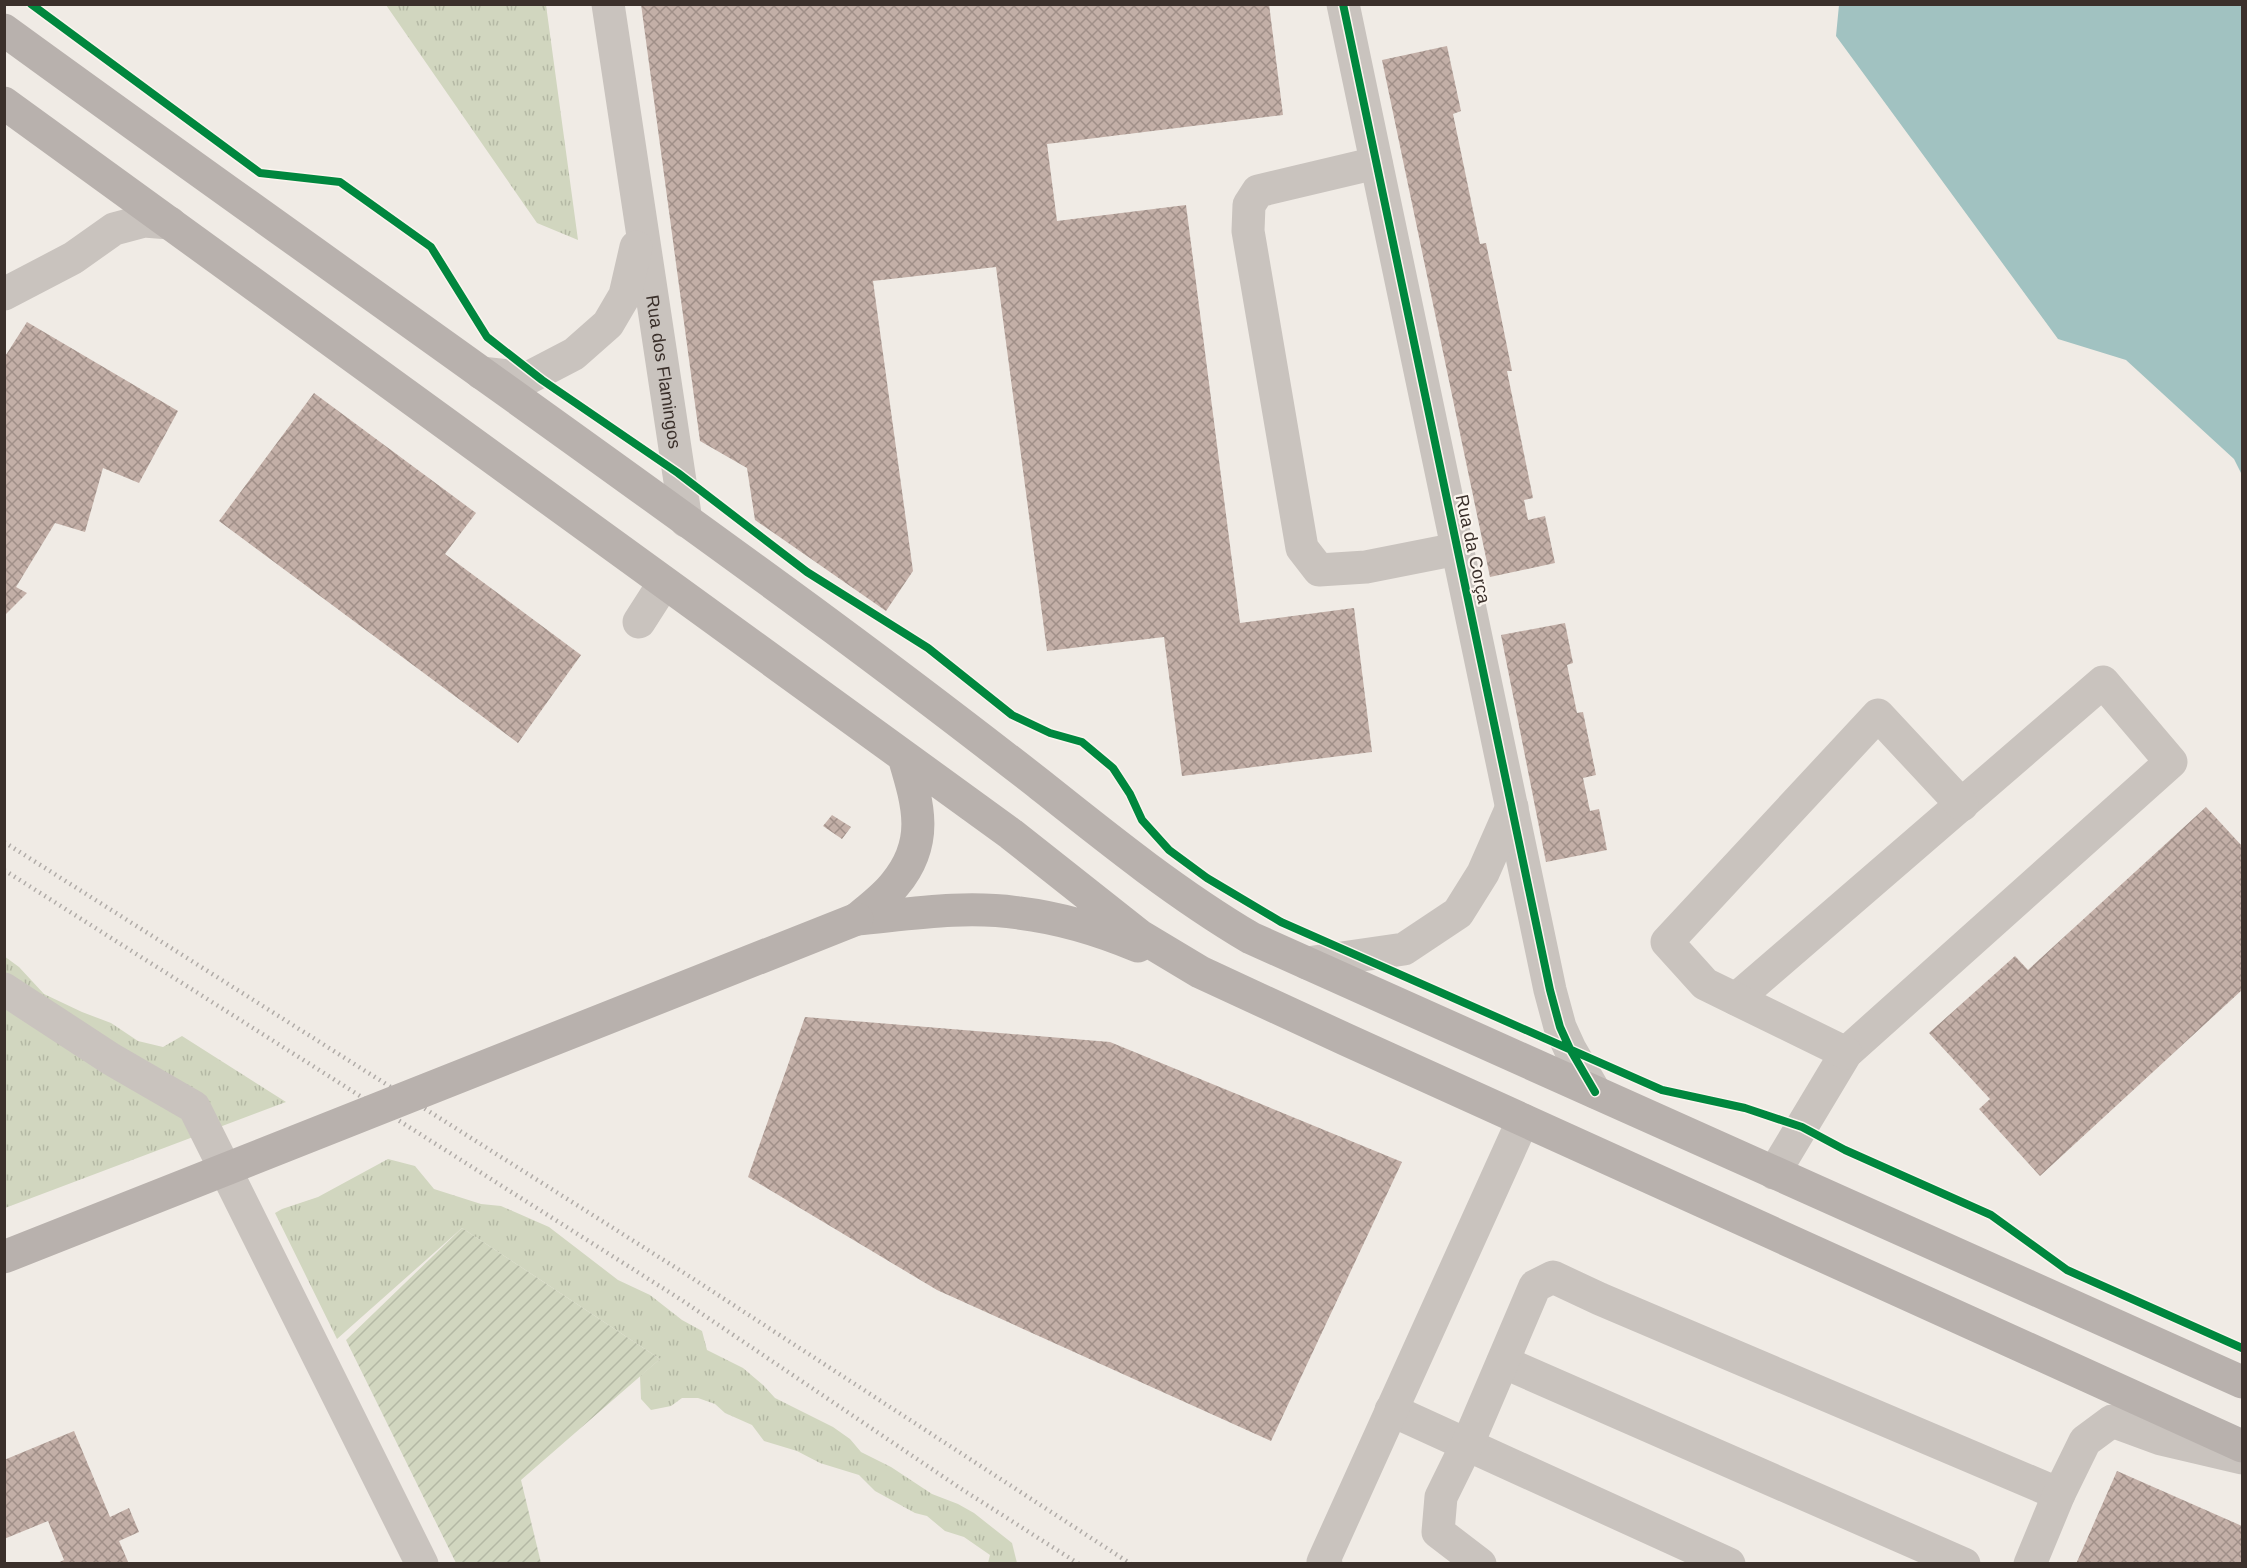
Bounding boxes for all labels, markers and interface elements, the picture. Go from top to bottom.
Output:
street label: Rua dos Flamingos [642,294,685,450]
street label: Rua da Corça [1452,493,1495,606]

